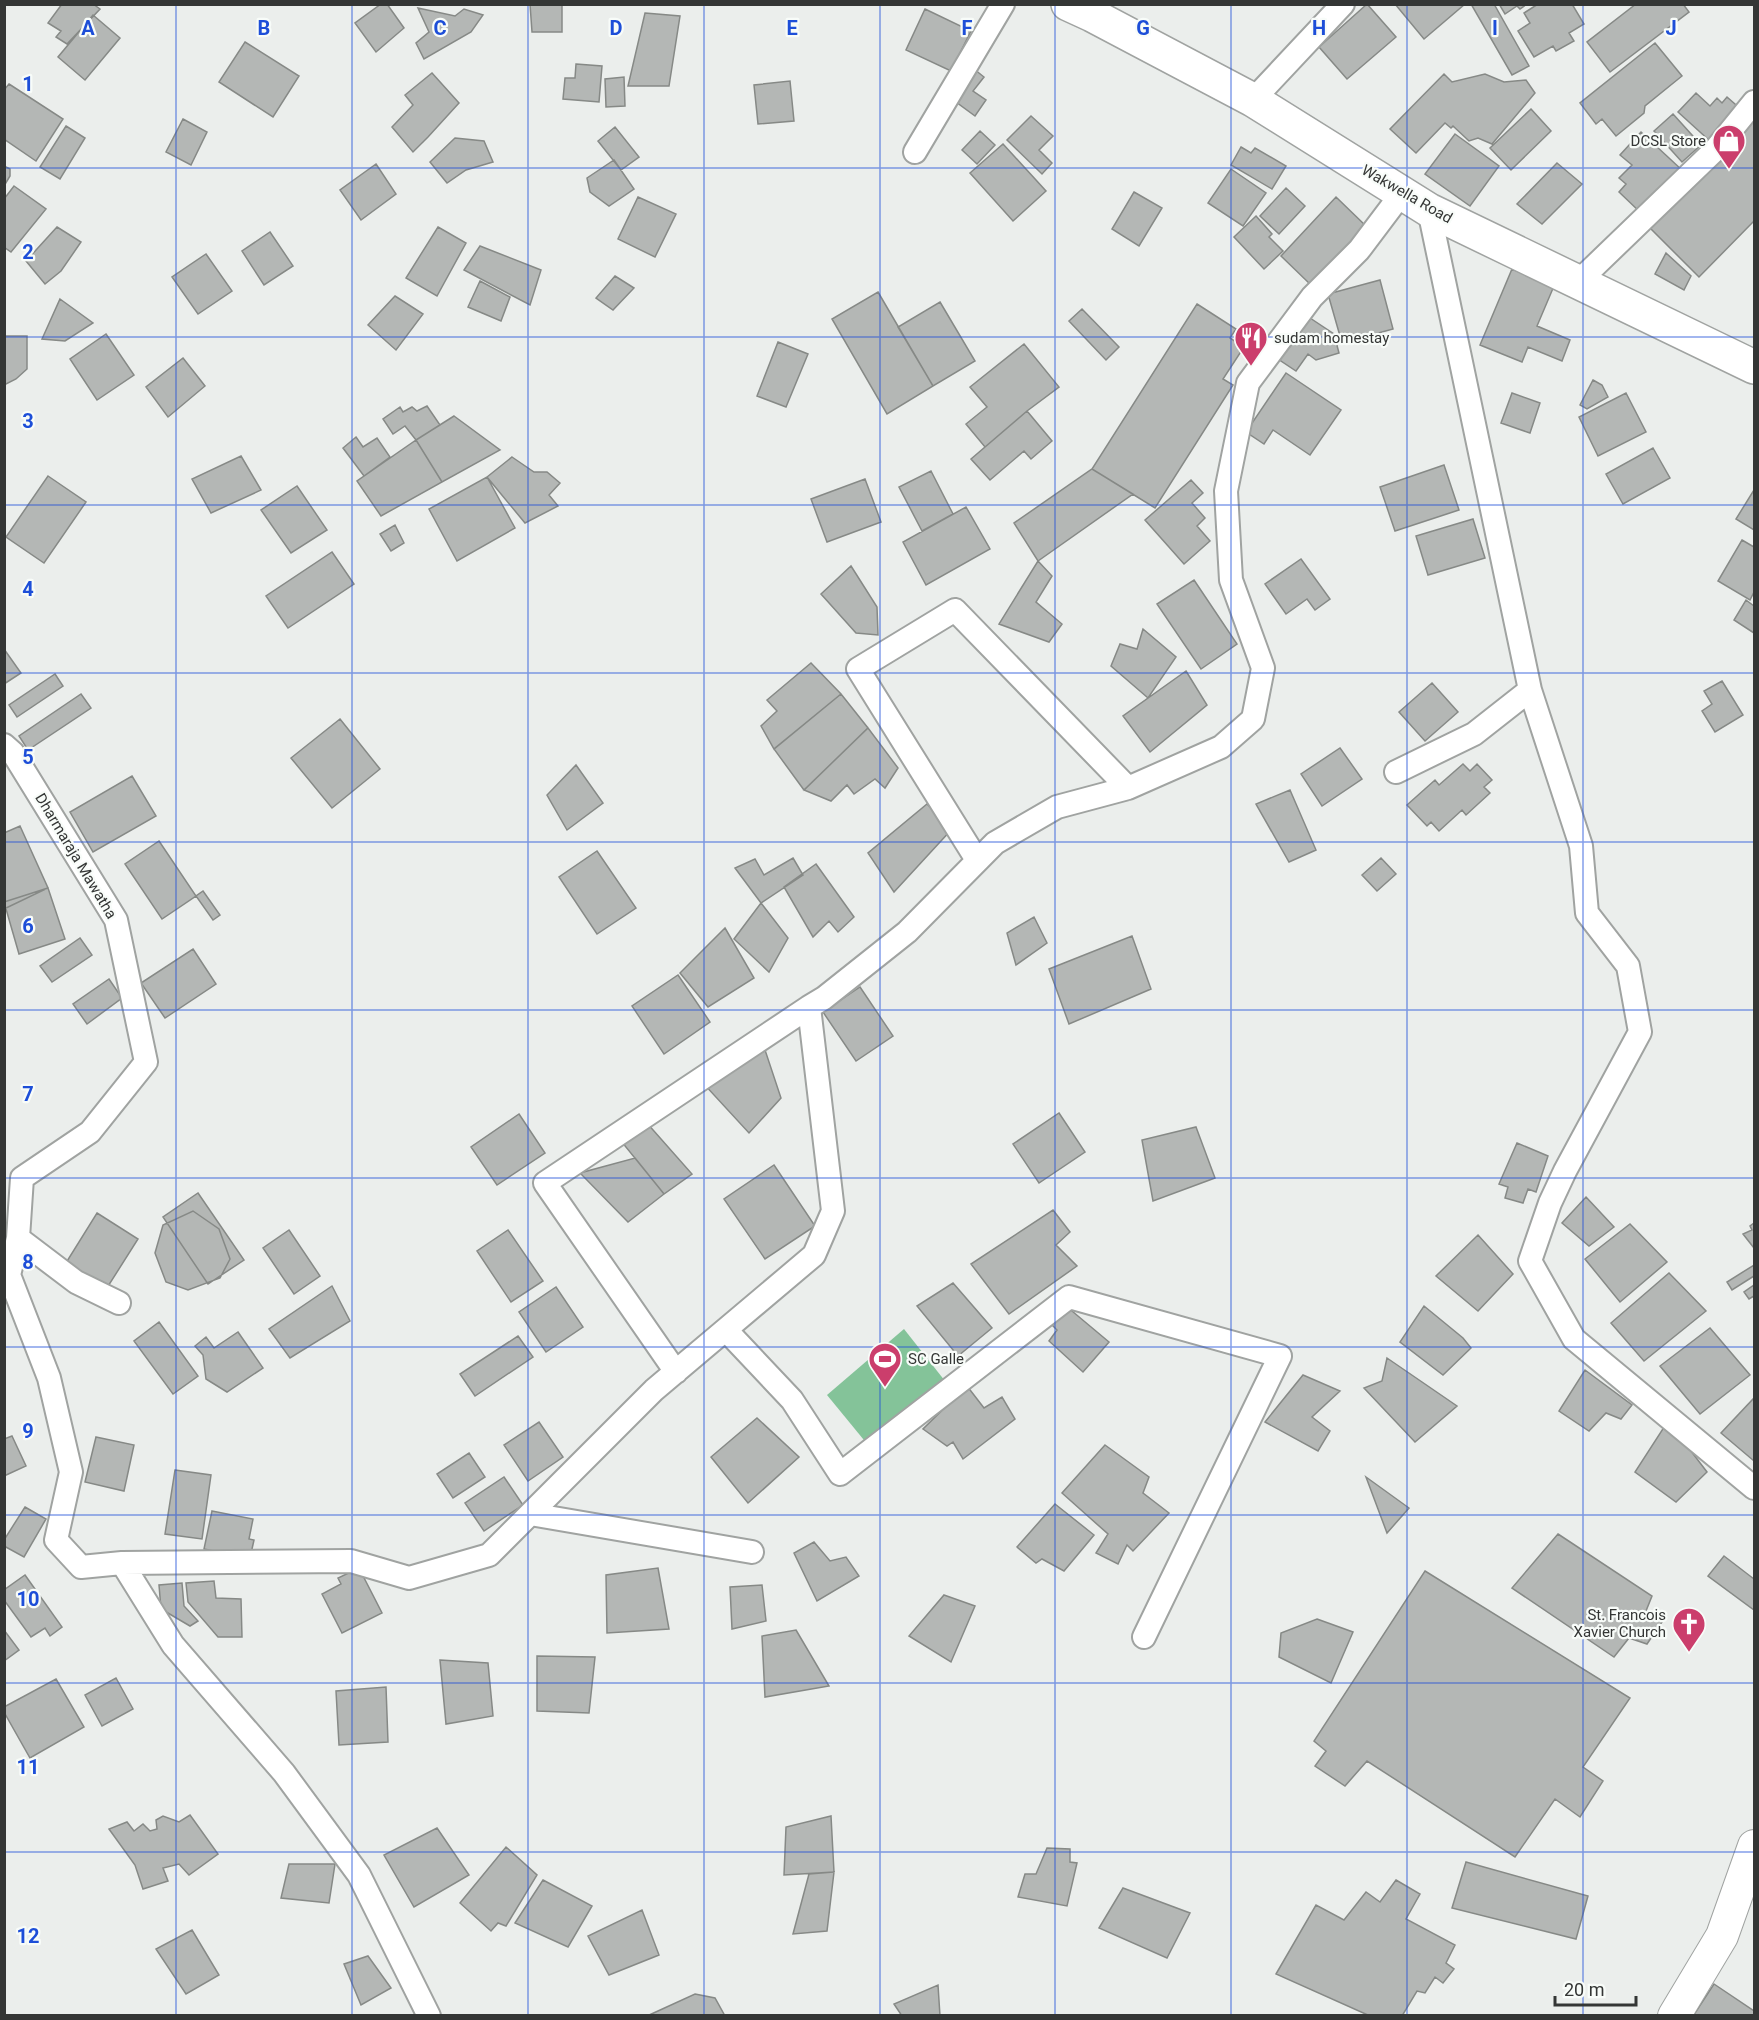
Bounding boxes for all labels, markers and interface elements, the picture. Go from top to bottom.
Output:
text: A [81,16,95,40]
text: B [258,16,270,40]
text: C [433,16,447,40]
text: D [610,16,623,40]
text: E [786,16,798,40]
text: F [962,16,973,40]
text: G [1136,16,1150,40]
text: H [1312,16,1326,40]
text: I [1492,16,1498,40]
text: J [1665,16,1677,40]
text: 1 [22,72,34,96]
shop icon: DCSL Store [1711,123,1747,170]
place label: DCSL Store [1631,132,1706,150]
street label: Wakwella Road [1358,161,1456,227]
text: 2 [22,240,34,264]
restaurant icon: sudam homestay [1233,320,1269,367]
place label: sudam homestay [1274,329,1389,347]
text: 3 [22,409,34,433]
text: 4 [22,577,34,601]
text: 5 [22,745,34,769]
street label: Dharmaraja Mawatha [31,790,121,922]
text: 6 [22,914,34,938]
text: 7 [22,1082,34,1106]
text: 8 [22,1250,34,1274]
sports icon: SC Galle [867,1341,903,1388]
place label: SC Galle [908,1350,964,1368]
text: 9 [22,1419,34,1443]
text: 10 [17,1587,39,1611]
place label: St. Francois Xavier Church [1574,1606,1666,1641]
church icon: St. Francois Xavier Church [1671,1606,1707,1653]
text: 11 [17,1755,39,1779]
text: 12 [17,1924,39,1948]
scale bar [1555,1969,1636,2007]
text: 20 m [1564,1979,1604,2000]

